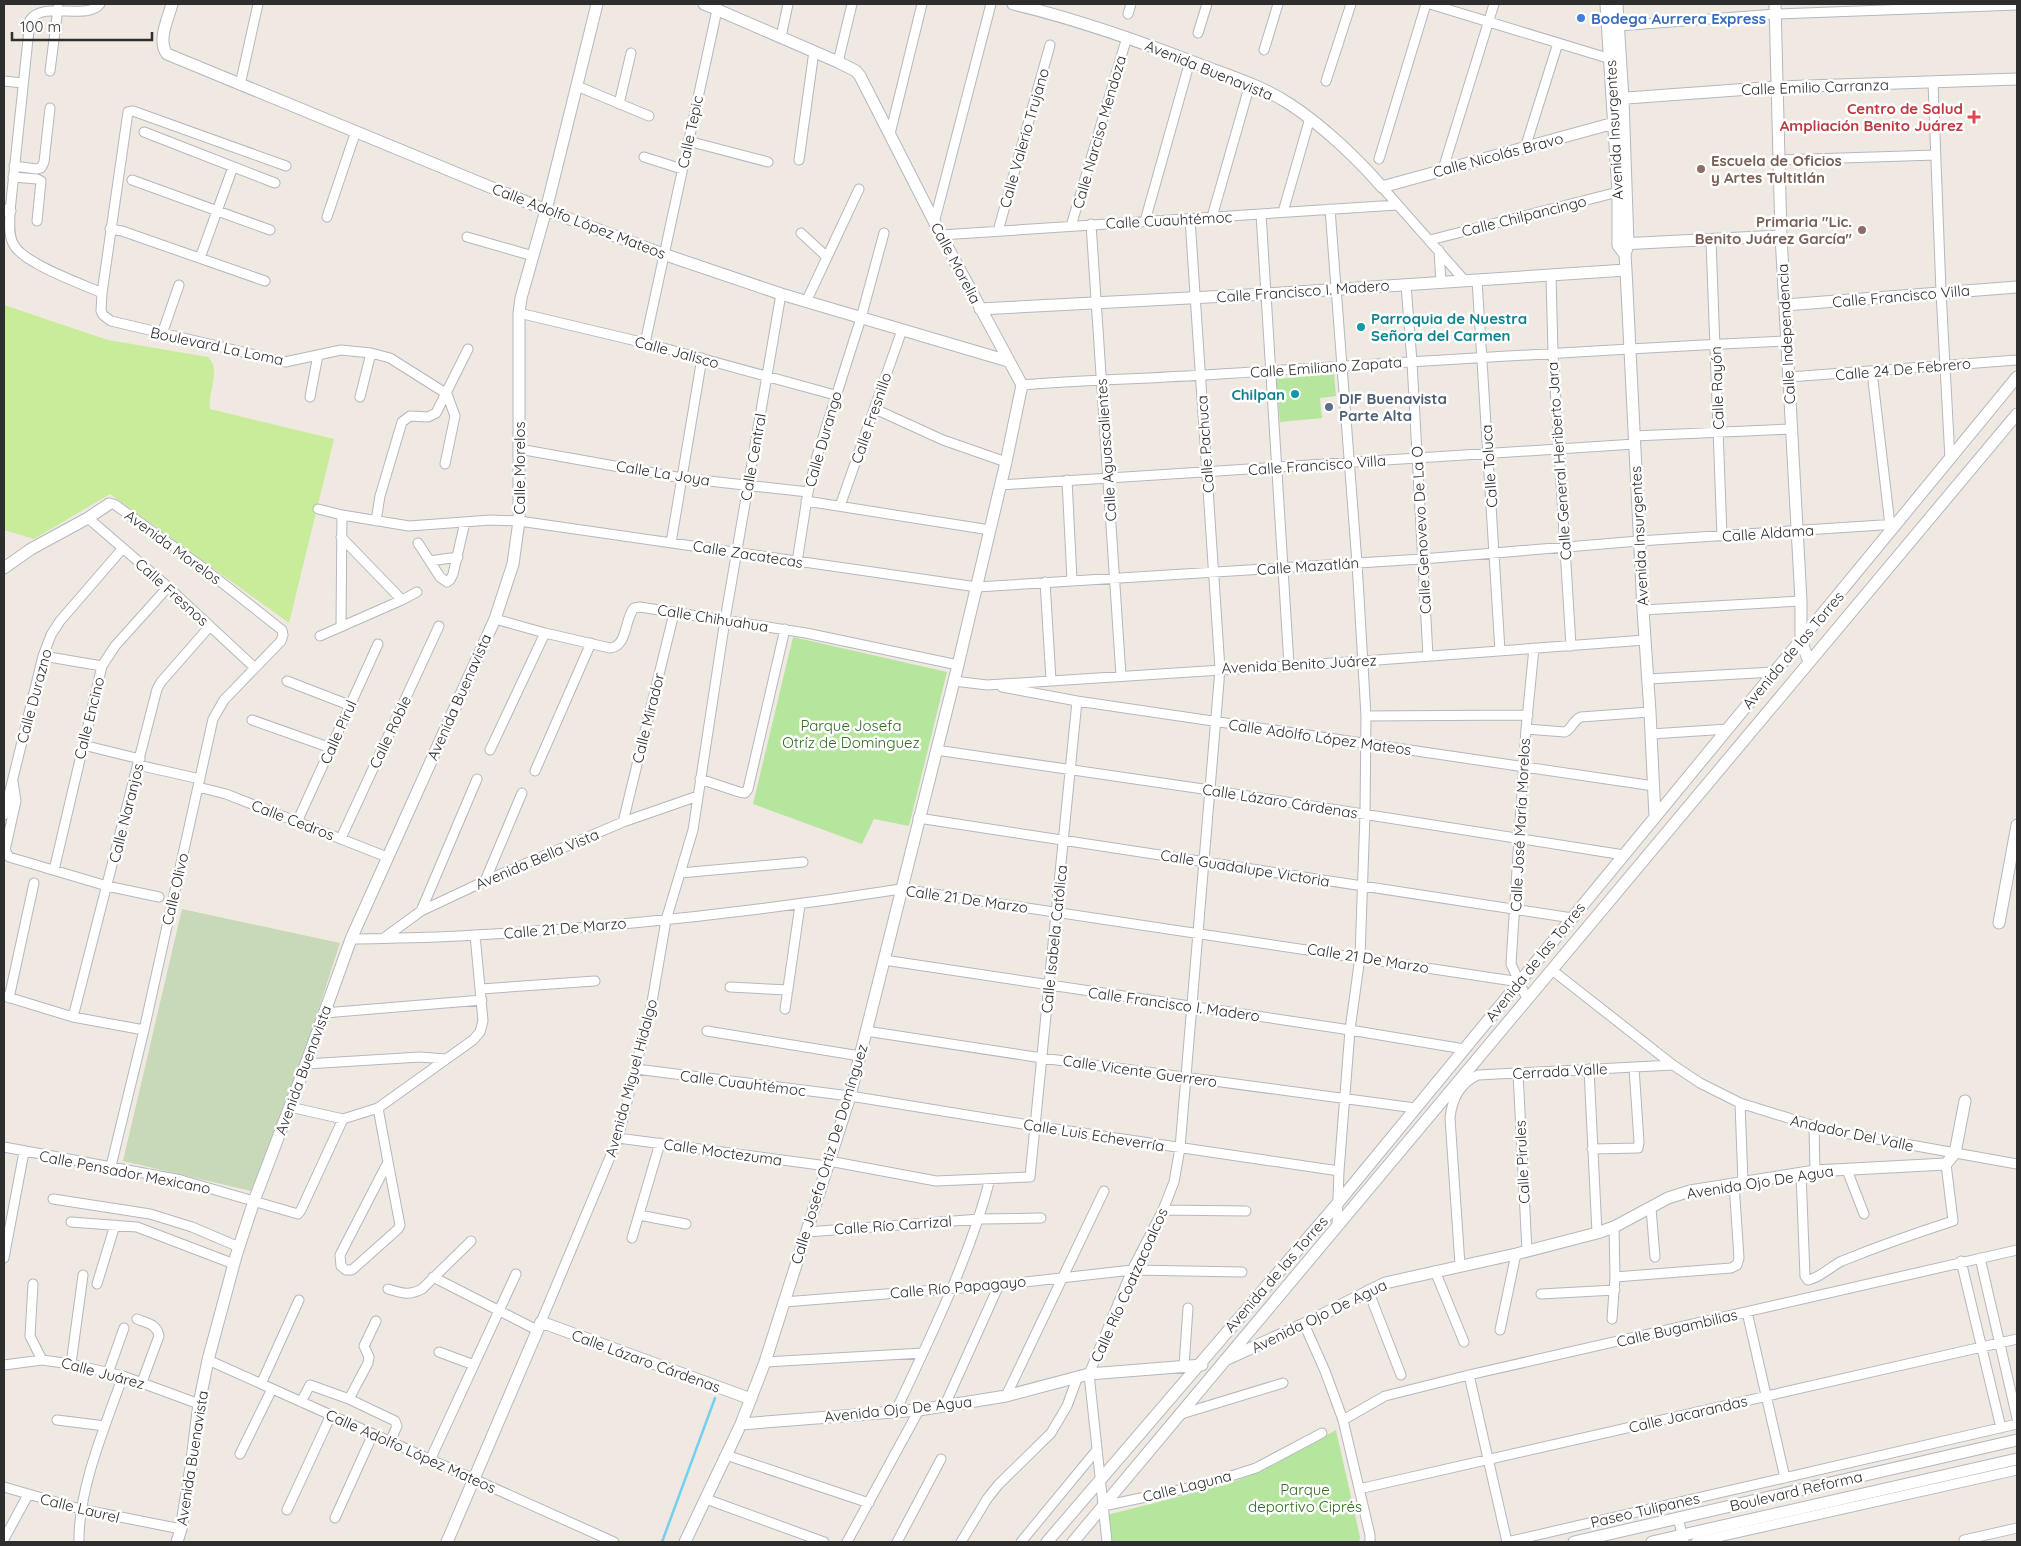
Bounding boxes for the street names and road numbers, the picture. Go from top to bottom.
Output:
street label: Avenida Buenavista [1142,36,1276,104]
street label: Calle Narciso Mendoza [1068,53,1130,211]
street label: Avenida Insurgentes [1601,60,1627,200]
street label: Calle Valerio Trujano [995,66,1053,210]
street label: Calle Emilio Carranza [1741,75,1889,99]
street label: Calle Tepic [673,94,707,170]
street label: Calle Nicolás Bravo [1431,128,1565,182]
street label: Calle Adolfo López Mateos [489,179,669,263]
street label: Calle Chilpancingo [1460,191,1588,241]
street label: Calle Cuauhtémoc [1105,207,1233,233]
street label: Calle Morelia [927,219,985,307]
street label: Calle Independencia [1773,263,1799,405]
street label: Calle Francisco I. Madero [1216,275,1390,307]
street label: Calle Francisco Villa [1831,281,1971,311]
street label: Boulevard La Loma [149,323,285,369]
street label: Calle Jalisco [633,332,721,372]
street label: Calle Rayón [1706,346,1728,430]
street label: Calle Emiliano Zapata [1249,352,1403,382]
street label: Calle 24 De Febrero [1834,354,1972,384]
street label: Calle General Heriberto Jara [1543,361,1575,561]
street label: Calle Fresnillo [847,370,895,466]
street label: Calle Aguascalientes [1092,378,1120,522]
street label: Calle Durango [800,389,846,489]
street label: Calle Pachuca [1192,395,1218,493]
street label: Calle Central [736,412,770,502]
street label: Calle Morelos [510,422,529,515]
street label: Calle Toluca [1477,424,1501,508]
street label: Calle Genovevo De La O [1407,446,1435,614]
street label: Calle Francisco Villa [1247,451,1387,479]
street label: Calle La Joya [615,456,711,490]
street label: Avenida Insurgentes [1626,466,1652,606]
street label: Avenida Morelos [121,506,225,588]
street label: Calle Aldama [1721,520,1815,546]
street label: Calle Zacatecas [692,536,804,572]
street label: Calle Mazatlán [1256,553,1360,579]
street label: Calle Fresnos [131,554,213,630]
street label: Avenida de las Torres [1738,587,1848,713]
street label: Calle Chihuahua [656,600,770,636]
street label: Avenida Buenavista [423,631,495,763]
street label: Calle Durazno [12,647,56,745]
street label: Avenida Benito Juárez [1221,650,1377,678]
street label: Calle Mirador [628,671,668,765]
street label: Calle Encino [70,675,108,761]
street label: Calle Roble [365,693,415,771]
street label: Calle Pirul [315,697,361,767]
street label: Calle Adolfo López Mateos [1227,715,1413,759]
street label: Calle José María Morelos [1506,738,1534,912]
street label: Calle Naranjos [104,761,148,865]
street label: Calle Lázaro Cárdenas [1201,779,1359,823]
street label: Calle Cedros [249,796,337,844]
street label: Avenida Bella Vista [472,824,602,894]
street label: Calle Guadalupe Victoria [1159,845,1331,891]
street label: Calle Olivo [158,851,192,927]
street label: Calle Isabela Católica [1037,864,1071,1014]
street label: Calle 21 De Marzo [905,881,1029,917]
street label: Avenida de las Torres [1481,898,1589,1026]
street label: Calle 21 De Marzo [503,913,627,943]
street label: Calle 21 De Marzo [1306,939,1430,977]
street label: Calle Francisco I. Madero [1087,983,1261,1025]
street label: Avenida Miguel Hidalgo [601,997,661,1159]
street label: Avenida Buenavista [271,1003,335,1137]
street label: Calle Josefa Ortiz De Domínguez [786,1042,872,1266]
street label: Calle Vicente Guerrero [1062,1051,1218,1091]
street label: Cerrada Valle [1512,1059,1608,1083]
street label: Calle Cuauhtémoc [679,1066,807,1100]
street label: Andador Del Valle [1789,1111,1915,1155]
street label: Calle Luis Echeverría [1022,1114,1166,1156]
street label: Calle Pirules [1510,1120,1534,1204]
street label: Calle Moctezuma [663,1134,783,1170]
street label: Calle Pensador Mexicano [38,1146,212,1198]
street label: Avenida Ojo De Agua [1685,1161,1835,1203]
street label: Calle Río Coatzacoalcos [1086,1205,1172,1365]
street label: Calle Río Carrizal [833,1211,953,1239]
street label: Avenida de las Torres [1220,1212,1332,1336]
street label: Calle Río Papagayo [889,1272,1027,1302]
street label: Avenida Ojo De Agua [1248,1275,1390,1357]
street label: Calle Bugambilias [1615,1305,1739,1351]
street label: Calle Lázaro Cárdenas [569,1325,723,1397]
street label: Calle Juárez [59,1353,147,1393]
street label: Avenida Buenavista [172,1389,212,1527]
street label: Calle Jacarandas [1627,1391,1749,1437]
street label: Avenida Ojo De Agua [823,1392,973,1426]
street label: Calle Adolfo López Mateos [323,1405,499,1497]
street label: Calle Laguna [1141,1466,1233,1506]
street label: Boulevard Reforma [1728,1466,1864,1516]
street label: Paseo Tulipanes [1589,1488,1701,1532]
street label: Calle Laurel [38,1489,122,1527]

